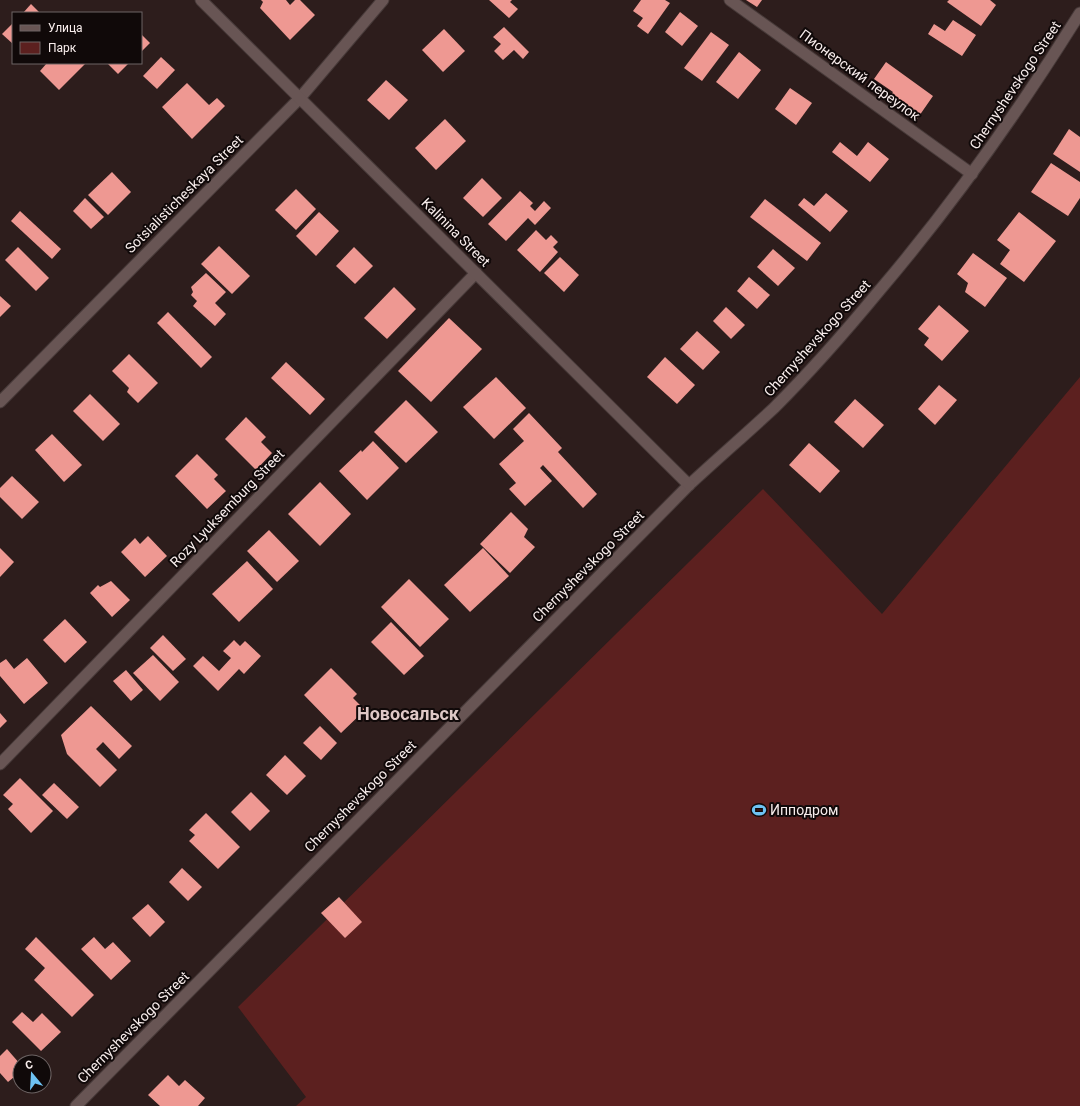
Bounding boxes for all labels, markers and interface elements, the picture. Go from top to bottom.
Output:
legend [12,12,142,64]
street label: Chernyshevskogo Street [966,18,1064,152]
text: Улица [48,21,83,35]
street label: Пионерский переулок [797,26,924,124]
text: Парк [48,41,77,55]
street label: Sotsialisticheskaya Street [122,131,247,256]
street label: Kalinina Street [418,194,494,270]
street label: Chernyshevskogo Street [761,276,874,399]
street label: Rozy Lyuksemburg Street [167,446,288,570]
street label: Chernyshevskogo Street [529,507,647,625]
district label: Новосальск [357,703,460,724]
street label: Chernyshevskogo Street [301,737,419,855]
sports icon: Ипподром [751,802,767,818]
place label: Ипподром [770,802,838,818]
street label: Chernyshevskogo Street [74,968,192,1086]
north arrow [12,1054,52,1094]
text: С [24,1058,34,1072]

